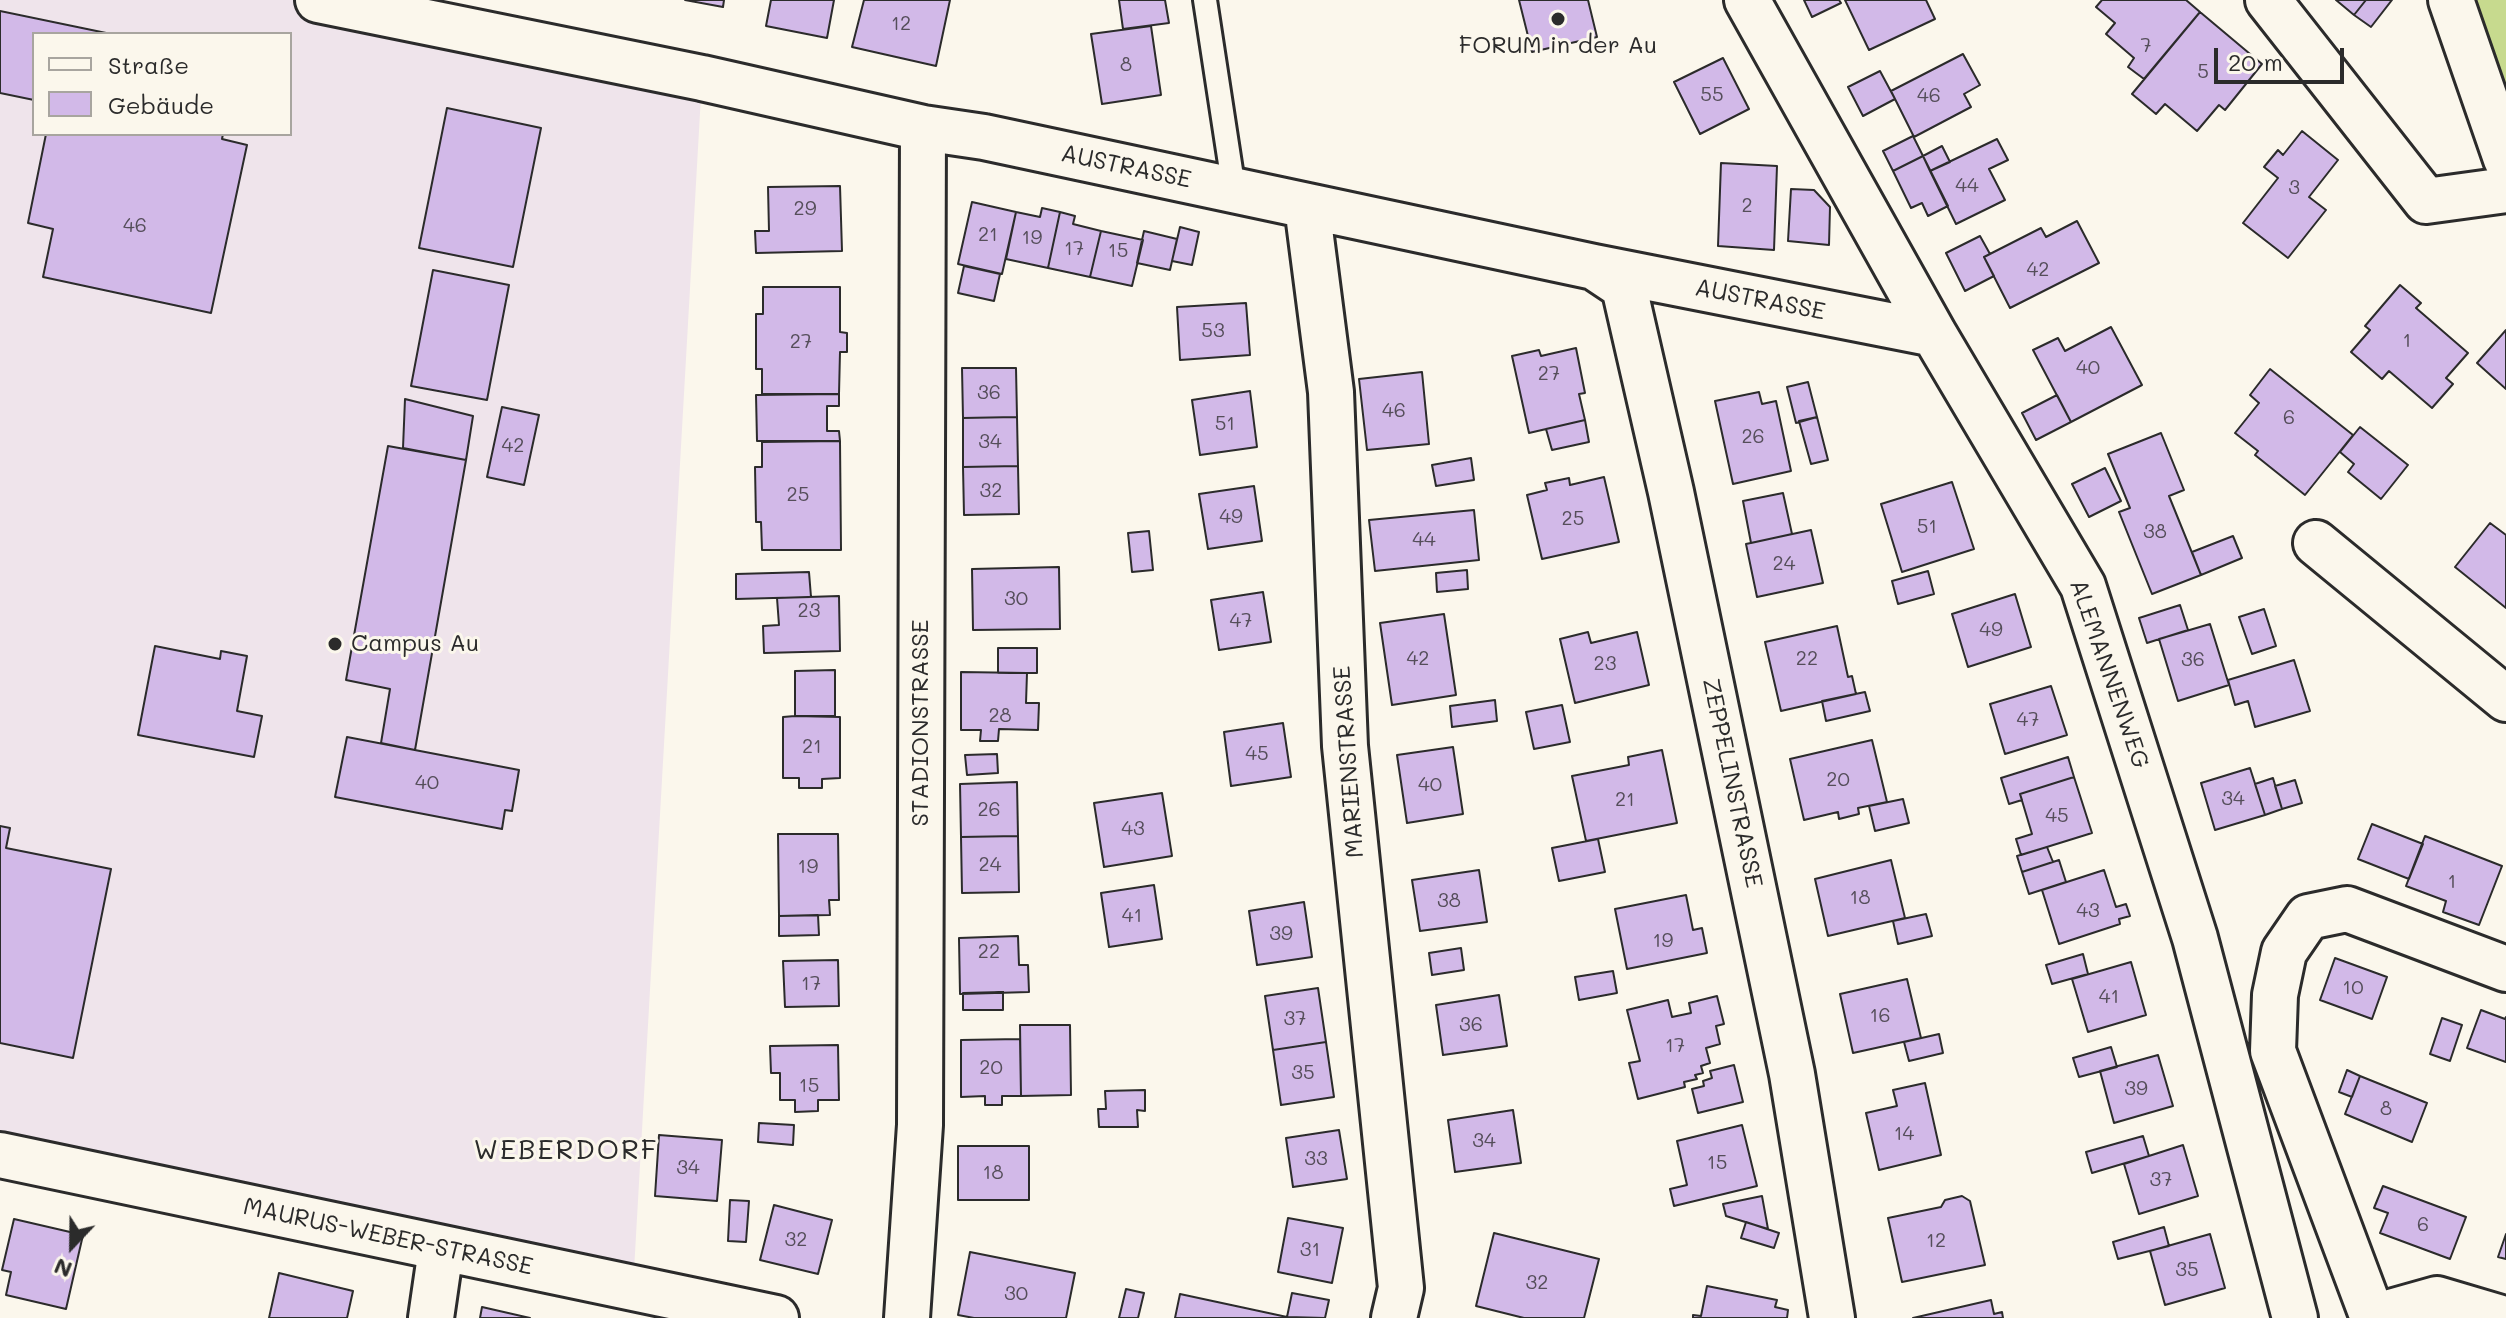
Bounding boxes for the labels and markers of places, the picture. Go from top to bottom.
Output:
marker: FORUM in der Au [1549,10,1567,28]
place label: FORUM in der Au [1459,32,1657,60]
place label: Campus Au [351,630,479,658]
marker: Campus Au [326,635,344,653]

